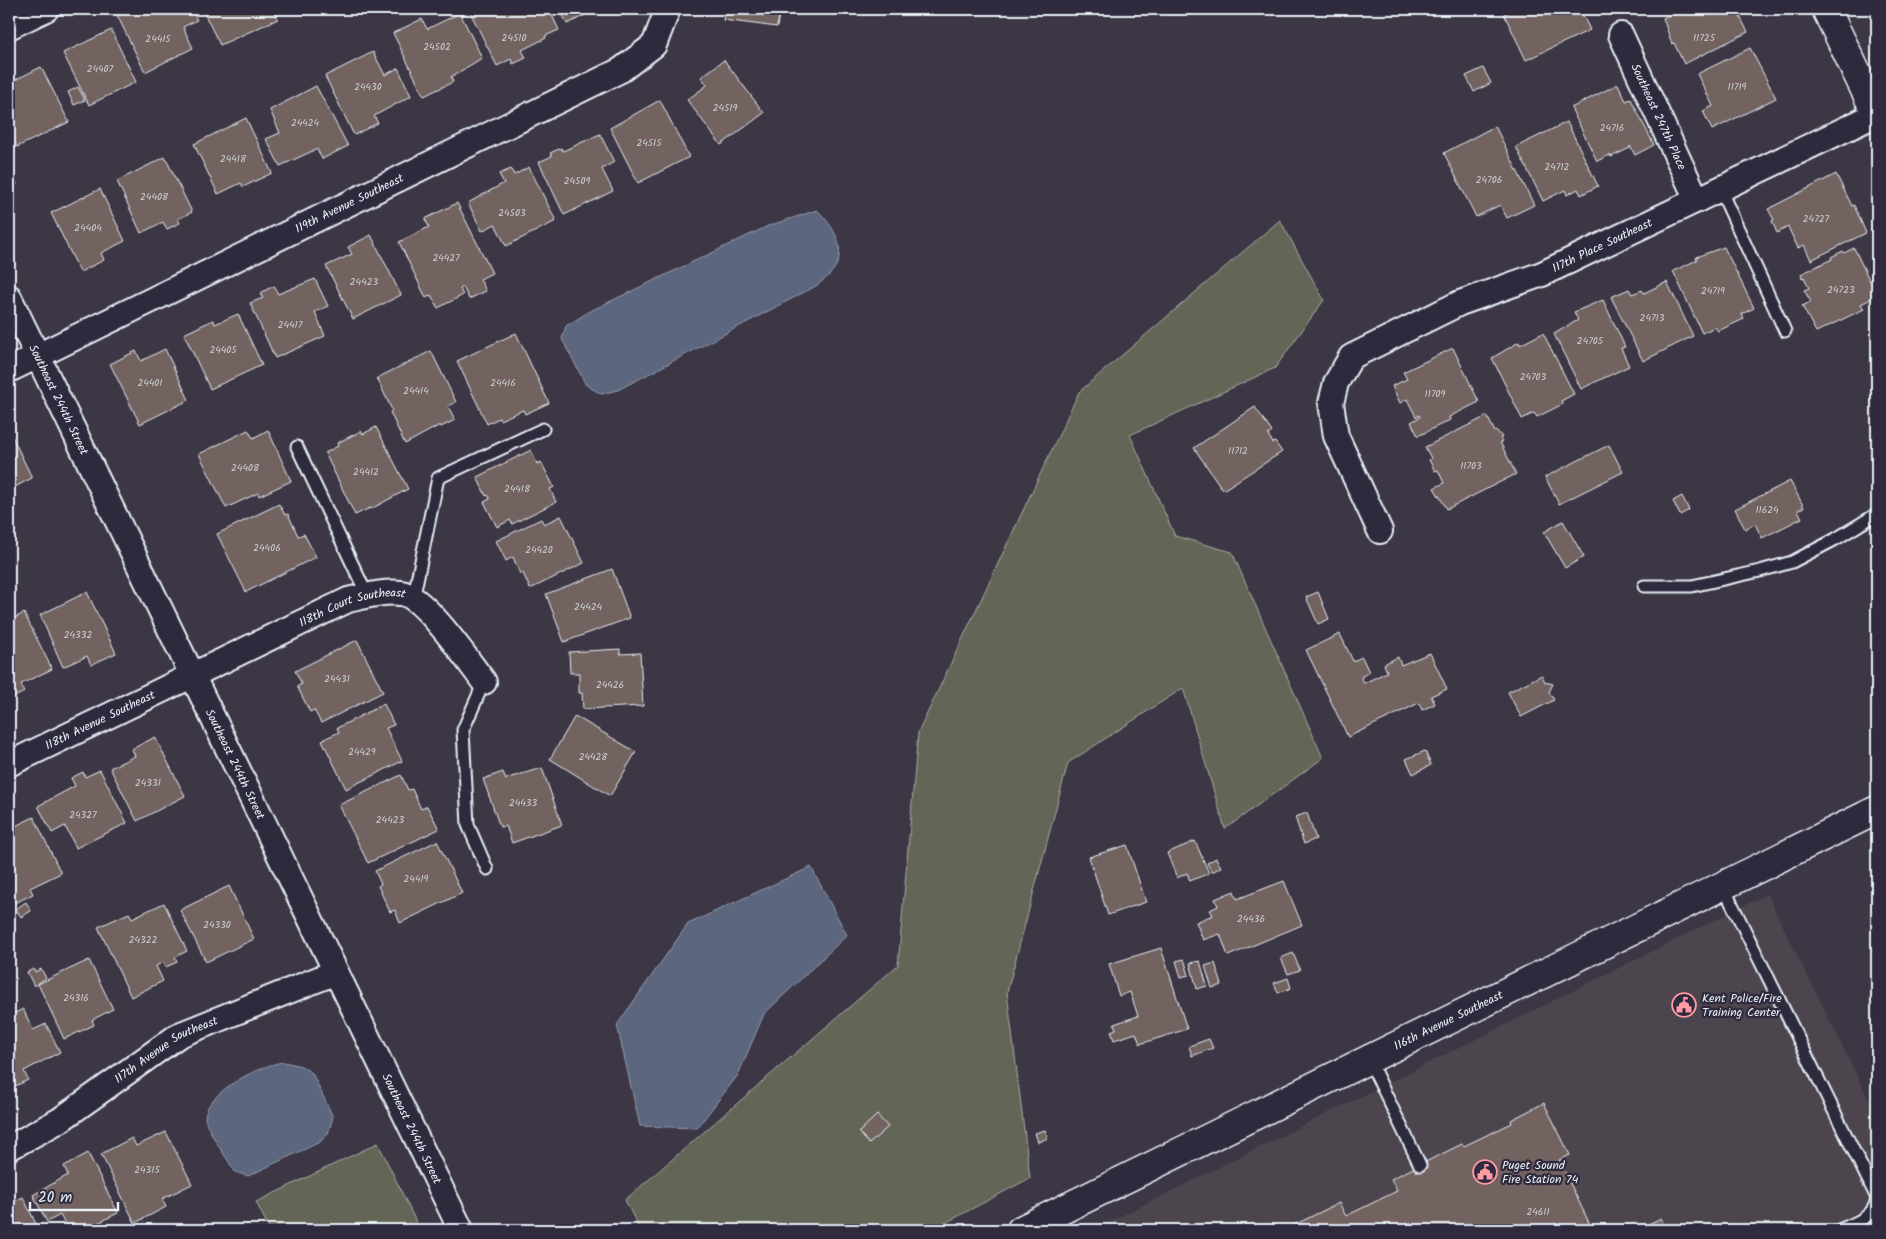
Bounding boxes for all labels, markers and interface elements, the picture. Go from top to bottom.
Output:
house number: 24510 [502,30,526,46]
house number: 11725 [1693,30,1716,46]
house number: 24415 [145,31,171,47]
house number: 24502 [423,39,451,55]
house number: 24407 [87,61,114,77]
street label: Southeast 247th Place [1625,61,1691,174]
house number: 24430 [354,79,382,95]
house number: 11719 [1728,79,1747,95]
house number: 24519 [713,100,737,116]
house number: 24424 [291,115,320,131]
house number: 24716 [1600,120,1624,136]
house number: 24515 [636,135,662,151]
house number: 24418 [220,151,247,167]
house number: 24712 [1545,159,1570,175]
street label: 119th Avenue Southeast [292,169,407,238]
house number: 24706 [1476,172,1502,188]
house number: 24509 [564,173,590,189]
house number: 24408 [140,189,169,205]
house number: 24503 [498,205,526,221]
house number: 24727 [1803,211,1830,227]
street label: 117th Place Southeast [1549,213,1656,278]
house number: 24404 [74,220,102,236]
house number: 24427 [432,250,460,266]
house number: 24423 [350,274,378,290]
house number: 24723 [1827,282,1855,298]
house number: 24719 [1701,283,1725,299]
house number: 24713 [1640,310,1665,326]
house number: 24417 [278,317,303,333]
house number: 24705 [1577,333,1604,349]
street label: Southeast 244th Street [23,341,93,459]
house number: 24405 [209,342,237,358]
house number: 24703 [1520,369,1547,385]
house number: 24401 [138,375,162,391]
house number: 24416 [490,375,516,391]
house number: 24414 [403,383,429,399]
house number: 11709 [1425,386,1445,402]
house number: 11712 [1228,443,1248,459]
house number: 11703 [1460,458,1482,474]
house number: 24408 [231,460,260,476]
house number: 24412 [353,464,379,480]
house number: 24418 [504,481,531,497]
house number: 11624 [1755,502,1779,518]
house number: 24406 [253,540,281,556]
house number: 24420 [525,542,553,558]
street label: 118th Court Southeast [296,584,408,632]
house number: 24424 [574,599,603,615]
house number: 24332 [64,627,92,643]
house number: 24431 [324,671,350,687]
house number: 24426 [596,677,624,693]
street label: 118th Avenue Southeast [42,686,159,755]
street label: Southeast 244th Street [200,706,270,823]
house number: 24429 [348,744,376,760]
house number: 24428 [579,749,608,765]
house number: 24331 [135,775,161,791]
house number: 24433 [509,795,537,811]
house number: 24327 [69,807,97,823]
house number: 24423 [376,812,404,828]
house number: 24419 [404,871,429,887]
house number: 24436 [1237,911,1265,927]
house number: 24330 [203,917,231,933]
house number: 24322 [129,932,158,948]
street label: 116th Avenue Southeast [1391,986,1507,1056]
place label: Kent Police/Fire Training Center [1702,989,1782,1022]
house number: 24316 [63,990,89,1006]
public building icon: Kent Police/Fire Training Center [1671,992,1697,1018]
street label: 117th Avenue Southeast [110,1011,221,1088]
street label: Southeast 244th Street [376,1070,446,1188]
place label: Puget Sound Fire Station 74 [1502,1156,1579,1189]
public building icon: Puget Sound Fire Station 74 [1472,1159,1498,1185]
house number: 24315 [134,1162,160,1178]
scale bar [30,1179,118,1211]
text: 20 m [38,1186,72,1210]
house number: 24611 [1526,1204,1550,1220]

